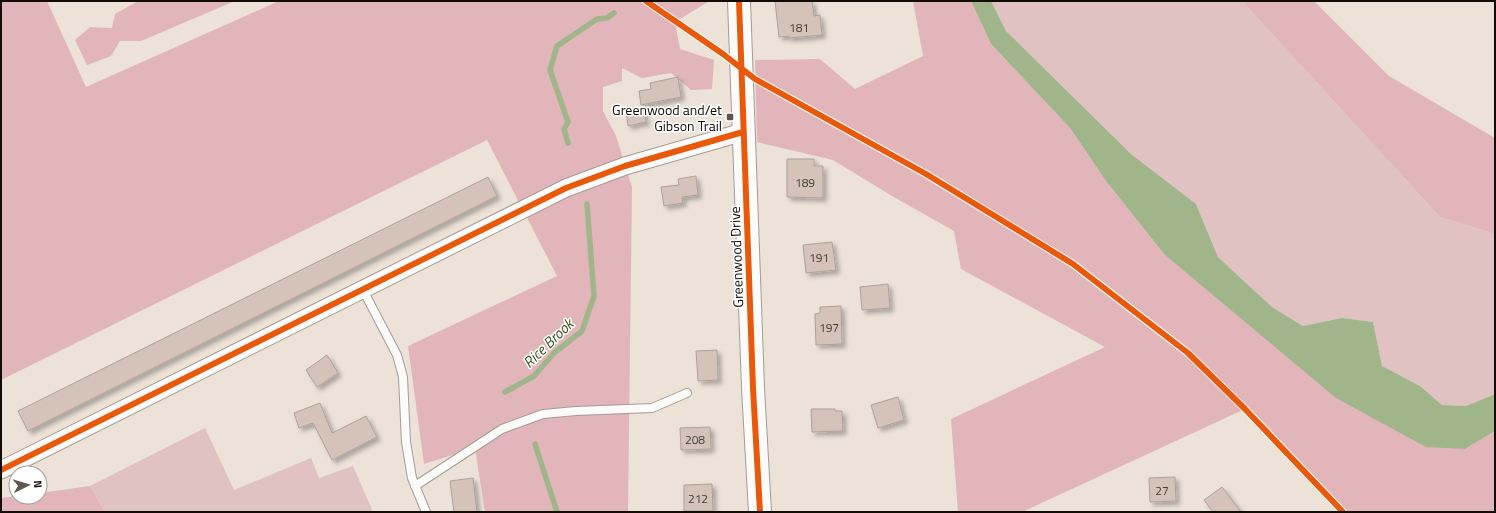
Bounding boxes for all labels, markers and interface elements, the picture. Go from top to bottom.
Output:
house number: 181 [789,18,809,37]
place label: Greenwood and/et Gibson Trail [612,99,722,136]
marker: Greenwood and/et Gibson Trail [725,112,735,122]
house number: 189 [795,173,815,192]
street label: Greenwood Drive [724,206,748,308]
house number: 191 [809,248,829,267]
water label: Rice Brook [518,311,580,373]
house number: 197 [819,318,839,337]
house number: 208 [685,430,705,449]
north arrow [8,465,48,505]
text: N [30,480,46,489]
house number: 27 [1155,481,1169,500]
house number: 212 [688,489,708,508]

